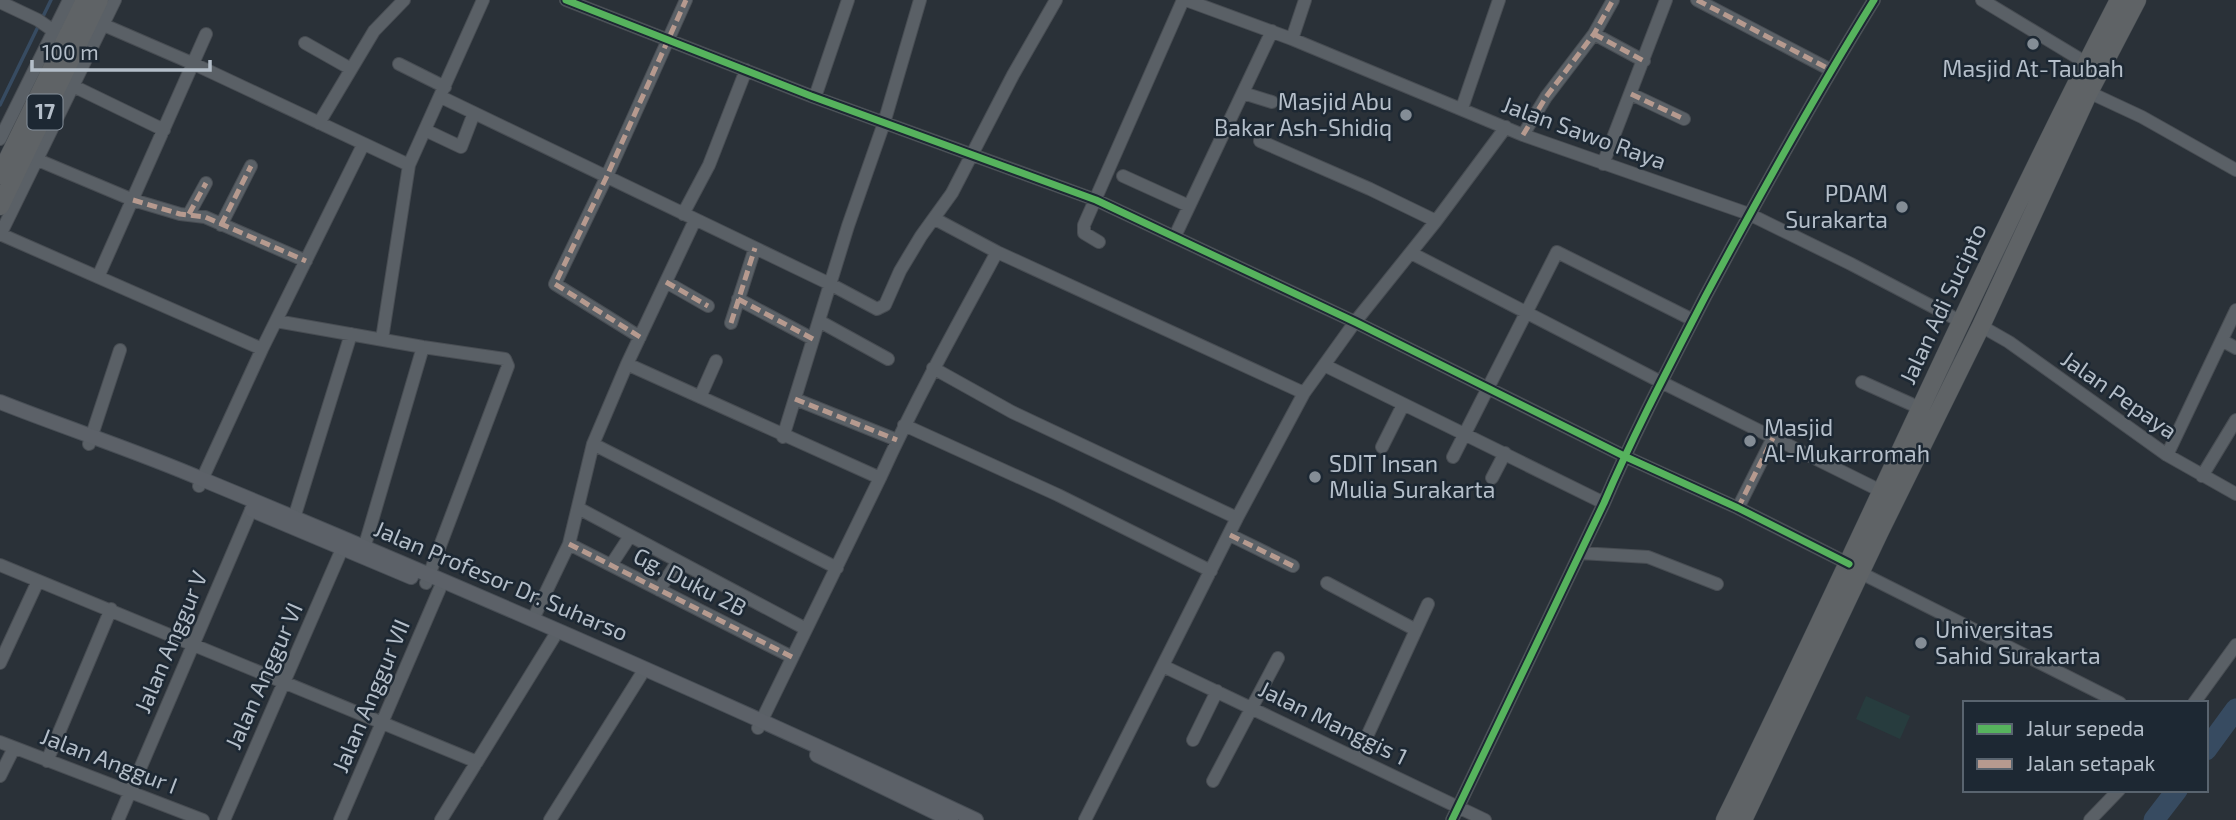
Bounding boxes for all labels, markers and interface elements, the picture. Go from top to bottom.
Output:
scale bar [32,28,210,72]
marker: Masjid At-Taubah [2025,36,2041,52]
text: 100 m [42,39,99,64]
place label: Masjid At-Taubah [1942,54,2124,82]
place label: Masjid Abu Bakar Ash-Shidiq [1214,87,1392,141]
street label: Jalan Sawo Raya [1498,89,1670,175]
road number: 17 [28,94,62,130]
marker: Masjid Abu Bakar Ash-Shidiq [1398,107,1414,123]
place label: PDAM Surakarta [1785,179,1888,233]
marker: PDAM Surakarta [1894,199,1910,215]
street label: Jalan Adi Sucipto [1893,219,1992,388]
street label: Jalan Pepaya [2056,344,2183,444]
place label: Masjid Al-Mukarromah [1764,413,1930,467]
marker: Masjid Al-Mukarromah [1742,433,1758,449]
place label: SDIT Insan Mulia Surakarta [1329,449,1495,503]
marker: SDIT Insan Mulia Surakarta [1307,469,1323,485]
street label: Jalan Profesor Dr. Suharso [370,514,633,646]
street label: Gg. Duku 2B [629,541,752,622]
street label: Jalan Anggur V [128,566,213,717]
street label: Jalan Anggur VI [218,598,308,753]
street label: Jalan Anggur VII [325,615,415,776]
place label: Universitas Sahid Surakarta [1935,615,2101,669]
marker: Universitas Sahid Surakarta [1913,635,1929,651]
street label: Jalan Manggis 1 [1255,674,1412,770]
legend [1963,701,2208,792]
text: Jalur sepeda [2026,715,2145,740]
street label: Jalan Anggur I [37,721,182,799]
text: Jalan setapak [2026,750,2156,775]

